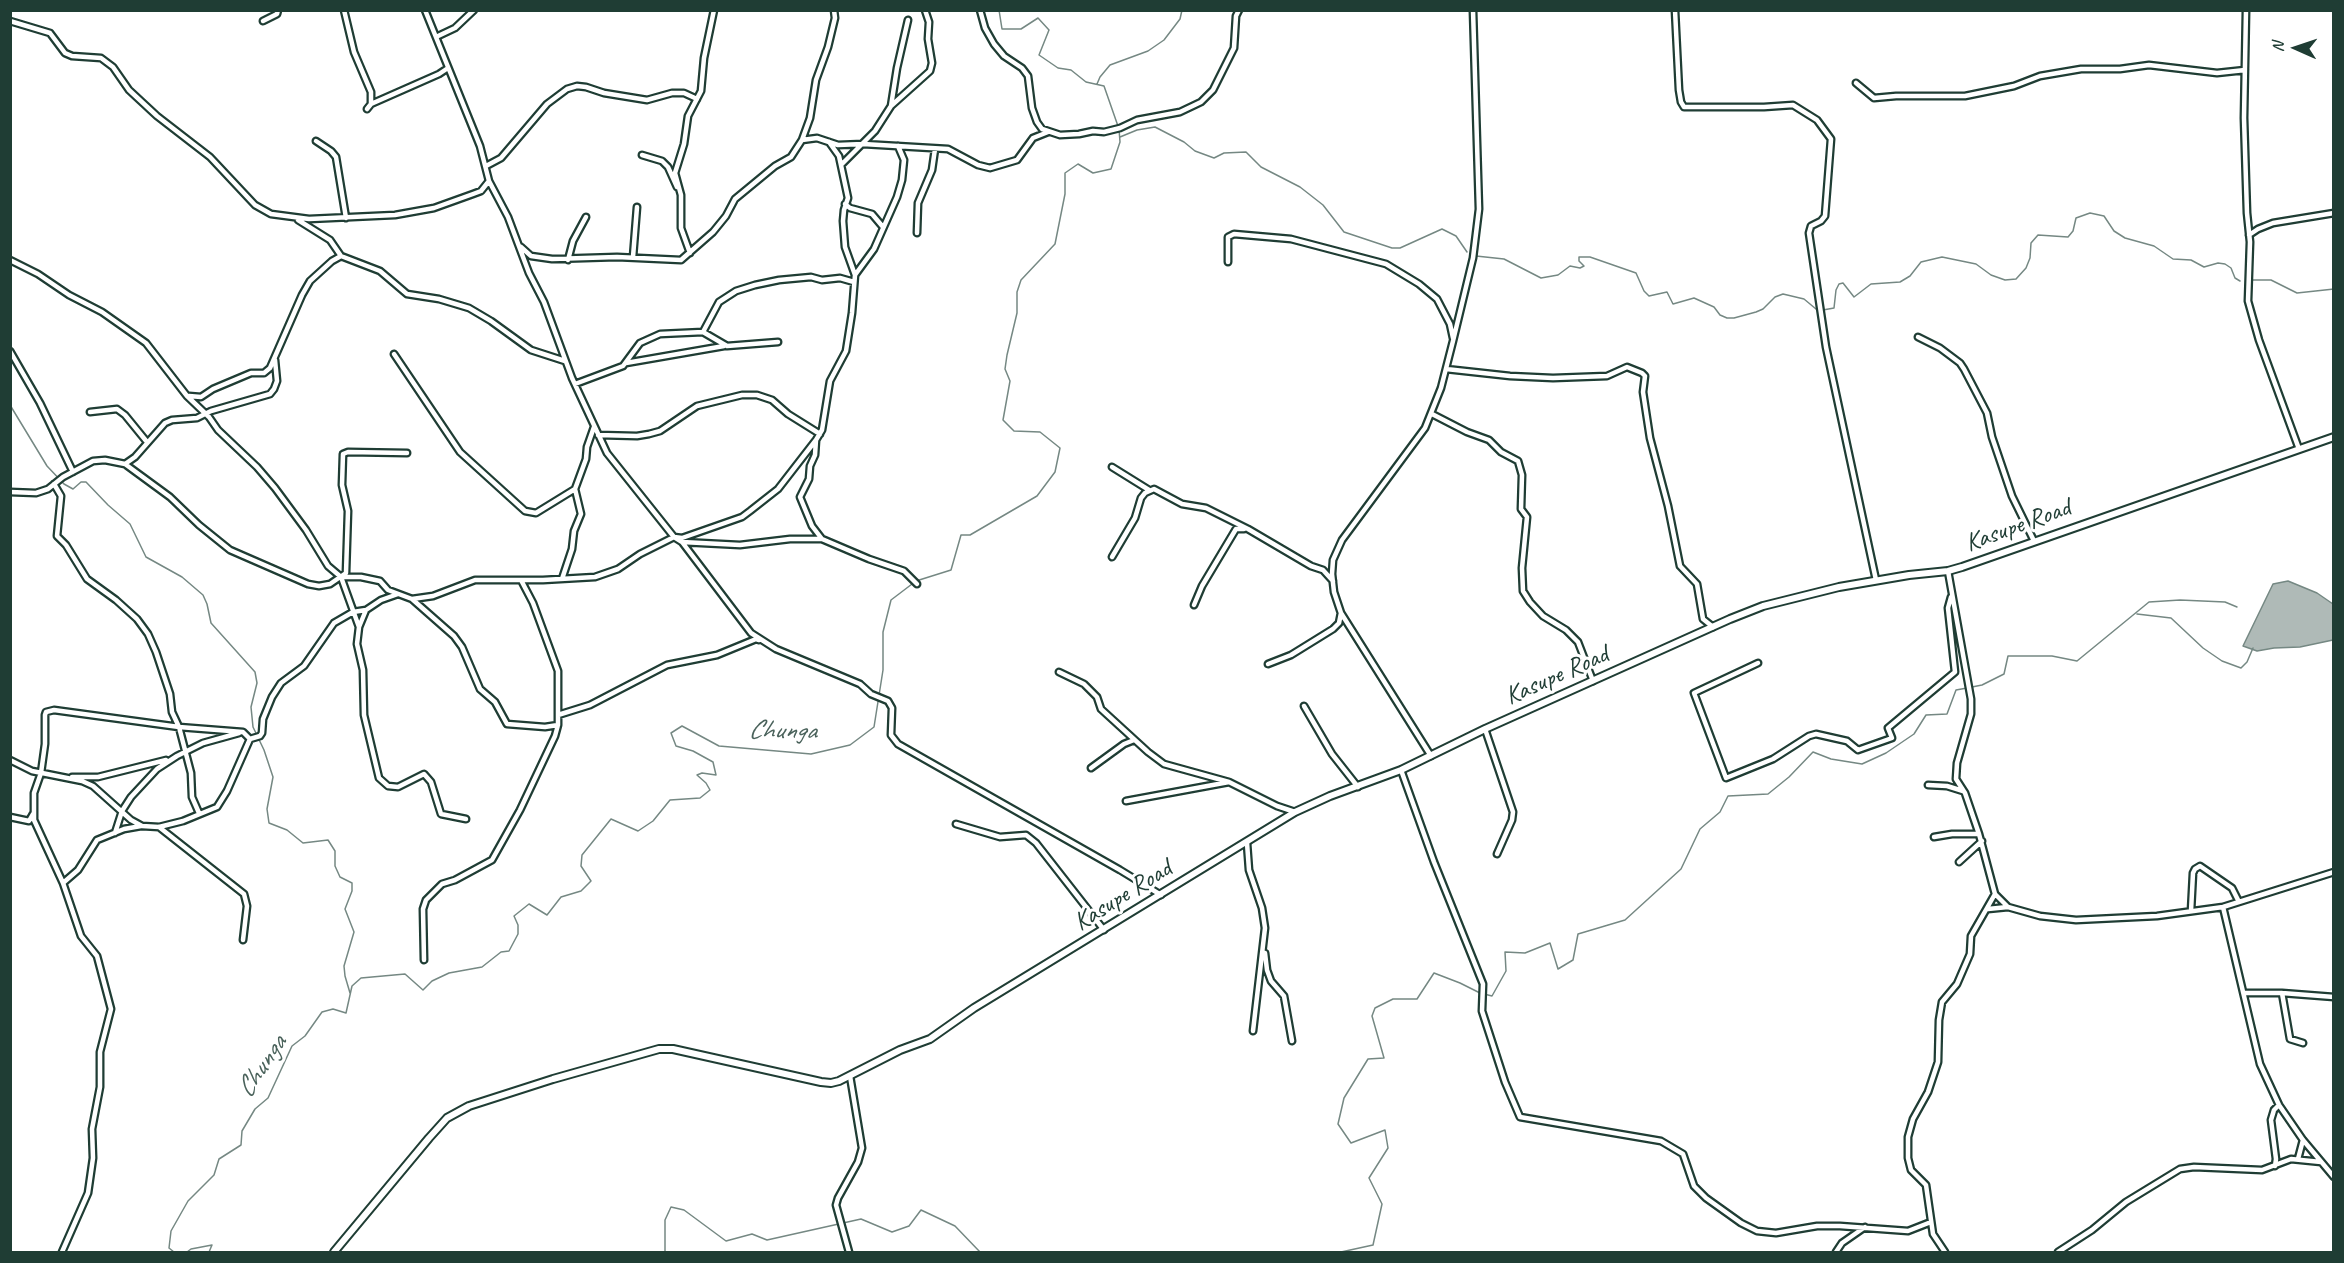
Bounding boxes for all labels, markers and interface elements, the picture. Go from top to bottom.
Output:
north arrow [2266,18,2326,78]
text: N [2268,42,2288,53]
street label: Kasupe Road [1961,493,2075,559]
street label: Kasupe Road [1500,639,1614,713]
water label: Chunga [748,714,816,748]
street label: Kasupe Road [1068,854,1178,938]
water label: Chunga [230,1030,294,1104]

